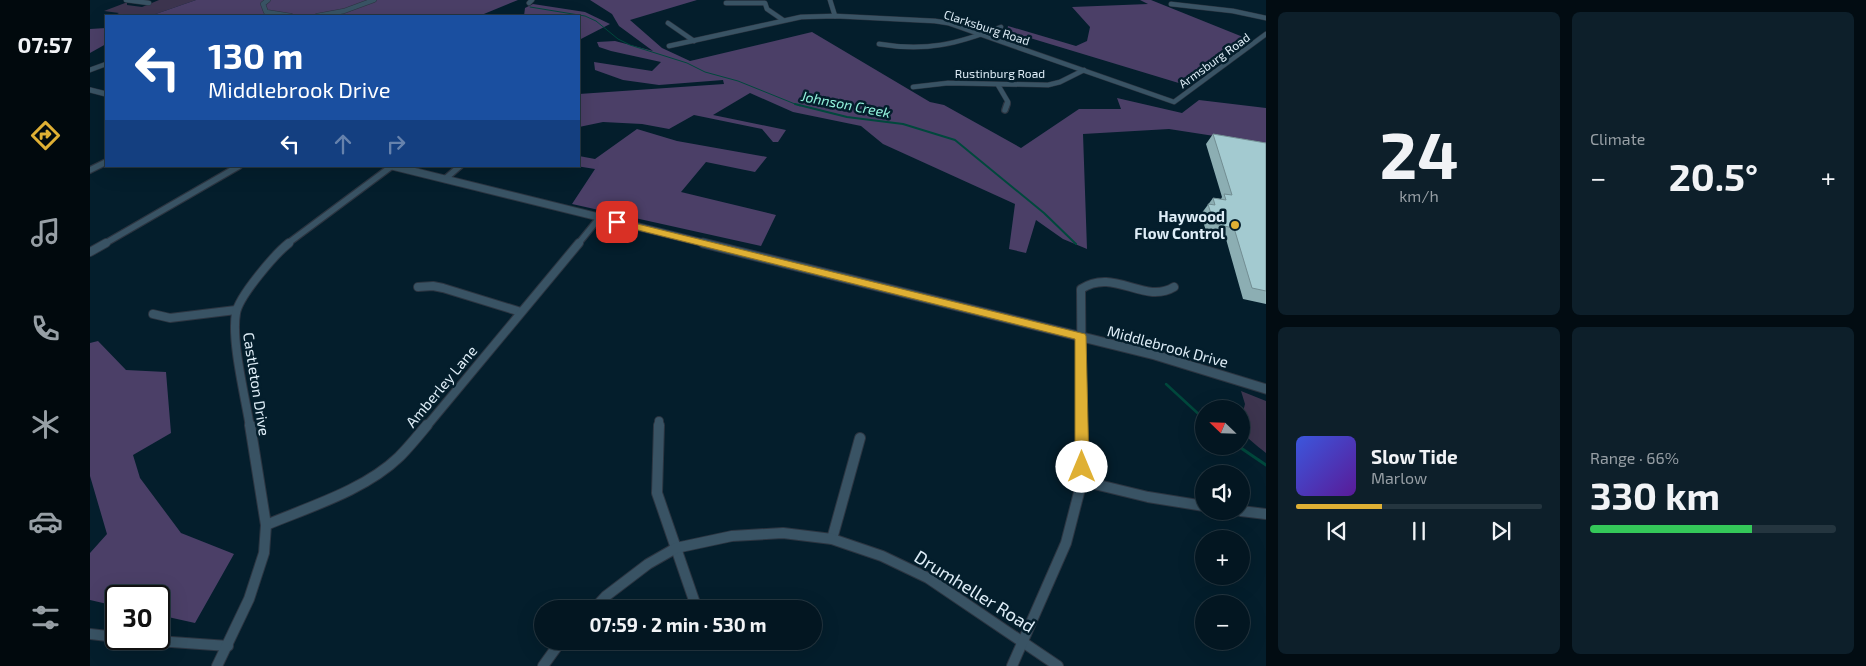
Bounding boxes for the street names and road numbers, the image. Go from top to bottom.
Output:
street label: Clarksburg Road [942,7,1032,47]
street label: Armsburg Road [1176,30,1252,90]
street label: Rustinburg Road [955,66,1045,80]
street label: Middlebrook Drive [1106,321,1230,371]
street label: Castleton Drive [240,331,274,437]
street label: Amberley Lane [402,341,480,431]
street label: Drumheller Road [911,545,1039,637]

